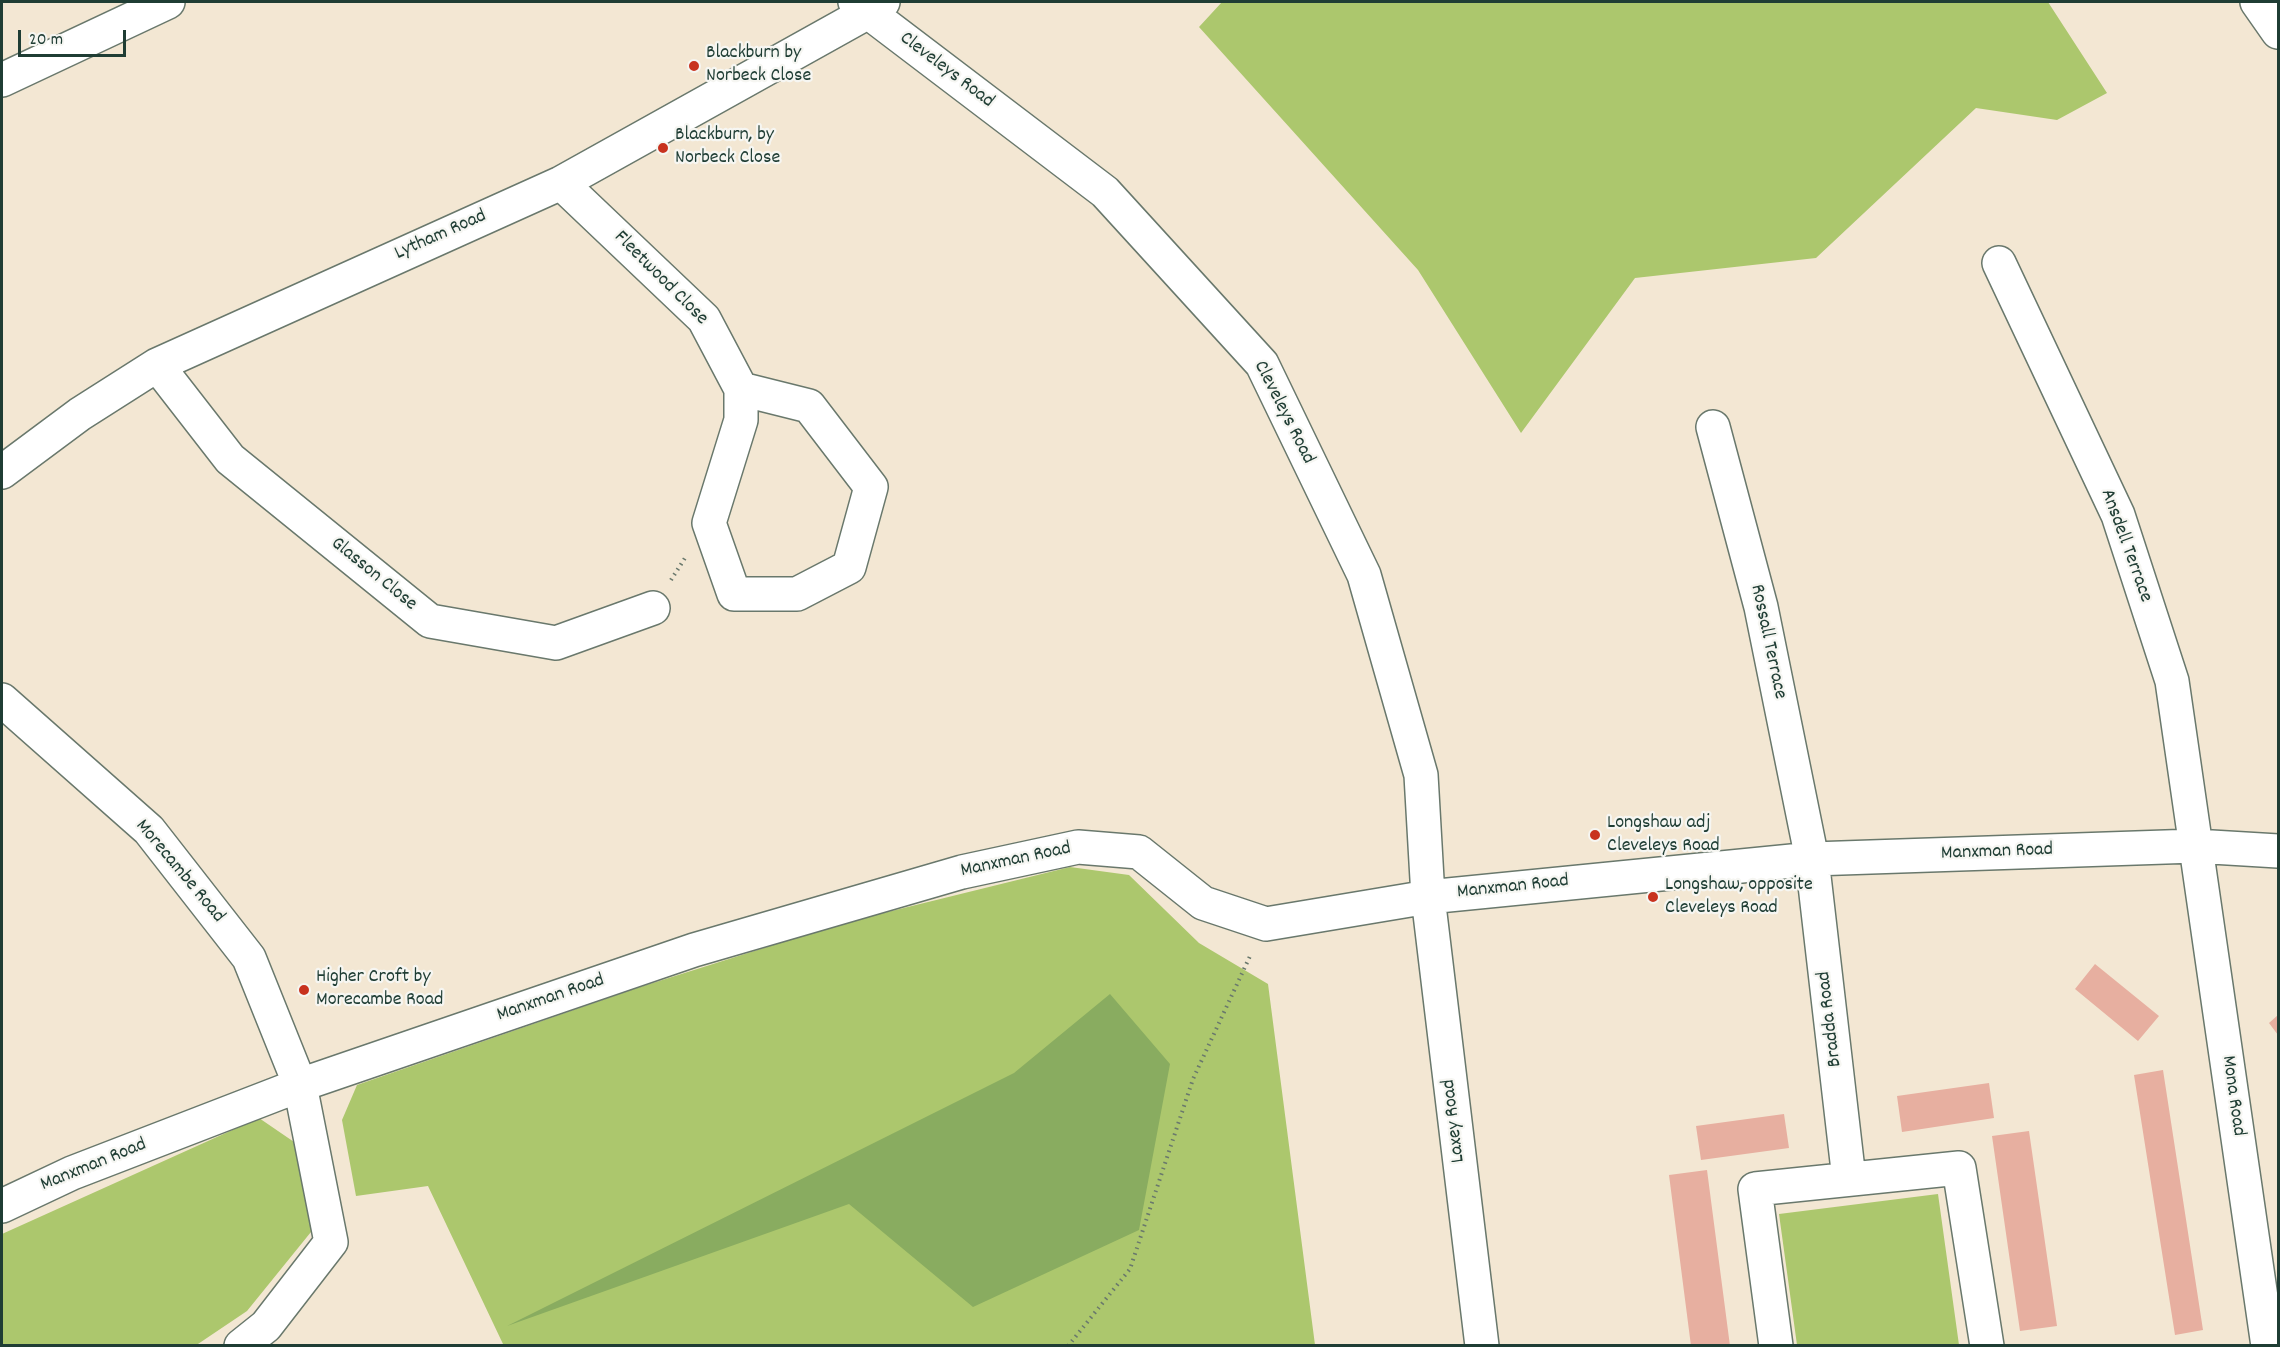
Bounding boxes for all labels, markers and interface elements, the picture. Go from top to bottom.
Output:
scale bar [21,18,129,56]
text: 20 m [29,28,63,53]
street label: Cleveleys Road [894,28,998,114]
place label: Blackburn by Norbeck Close [706,42,811,89]
marker: Blackburn by Norbeck Close [687,59,701,73]
place label: Blackburn, by Norbeck Close [675,124,780,171]
marker: Blackburn, by Norbeck Close [656,141,670,155]
street label: Lytham Road [391,205,491,267]
street label: Fleetwood Close [608,227,712,331]
street label: Cleveleys Road [1247,357,1319,469]
street label: Ansdell Terrace [2093,486,2157,606]
street label: Glasson Close [325,533,421,617]
street label: Rossall Terrace [1743,582,1791,702]
place label: Longshaw adj Cleveleys Road [1607,812,1720,859]
street label: Morecambe Road [129,815,229,929]
marker: Longshaw adj Cleveleys Road [1588,828,1602,842]
street label: Manxman Road [959,838,1073,884]
street label: Manxman Road [1941,839,2053,867]
street label: Manxman Road [1456,870,1570,906]
place label: Longshaw, opposite Cleveleys Road [1665,874,1813,921]
marker: Longshaw, opposite Cleveleys Road [1646,890,1660,904]
place label: Higher Croft by Morecambe Road [316,966,443,1013]
street label: Manxman Road [494,969,608,1029]
street label: Bradda Road [1813,970,1849,1068]
marker: Higher Croft by Morecambe Road [297,983,311,997]
street label: Mona Road [2214,1054,2250,1138]
street label: Laxey Road [1438,1078,1472,1164]
street label: Manxman Road [38,1134,150,1198]

